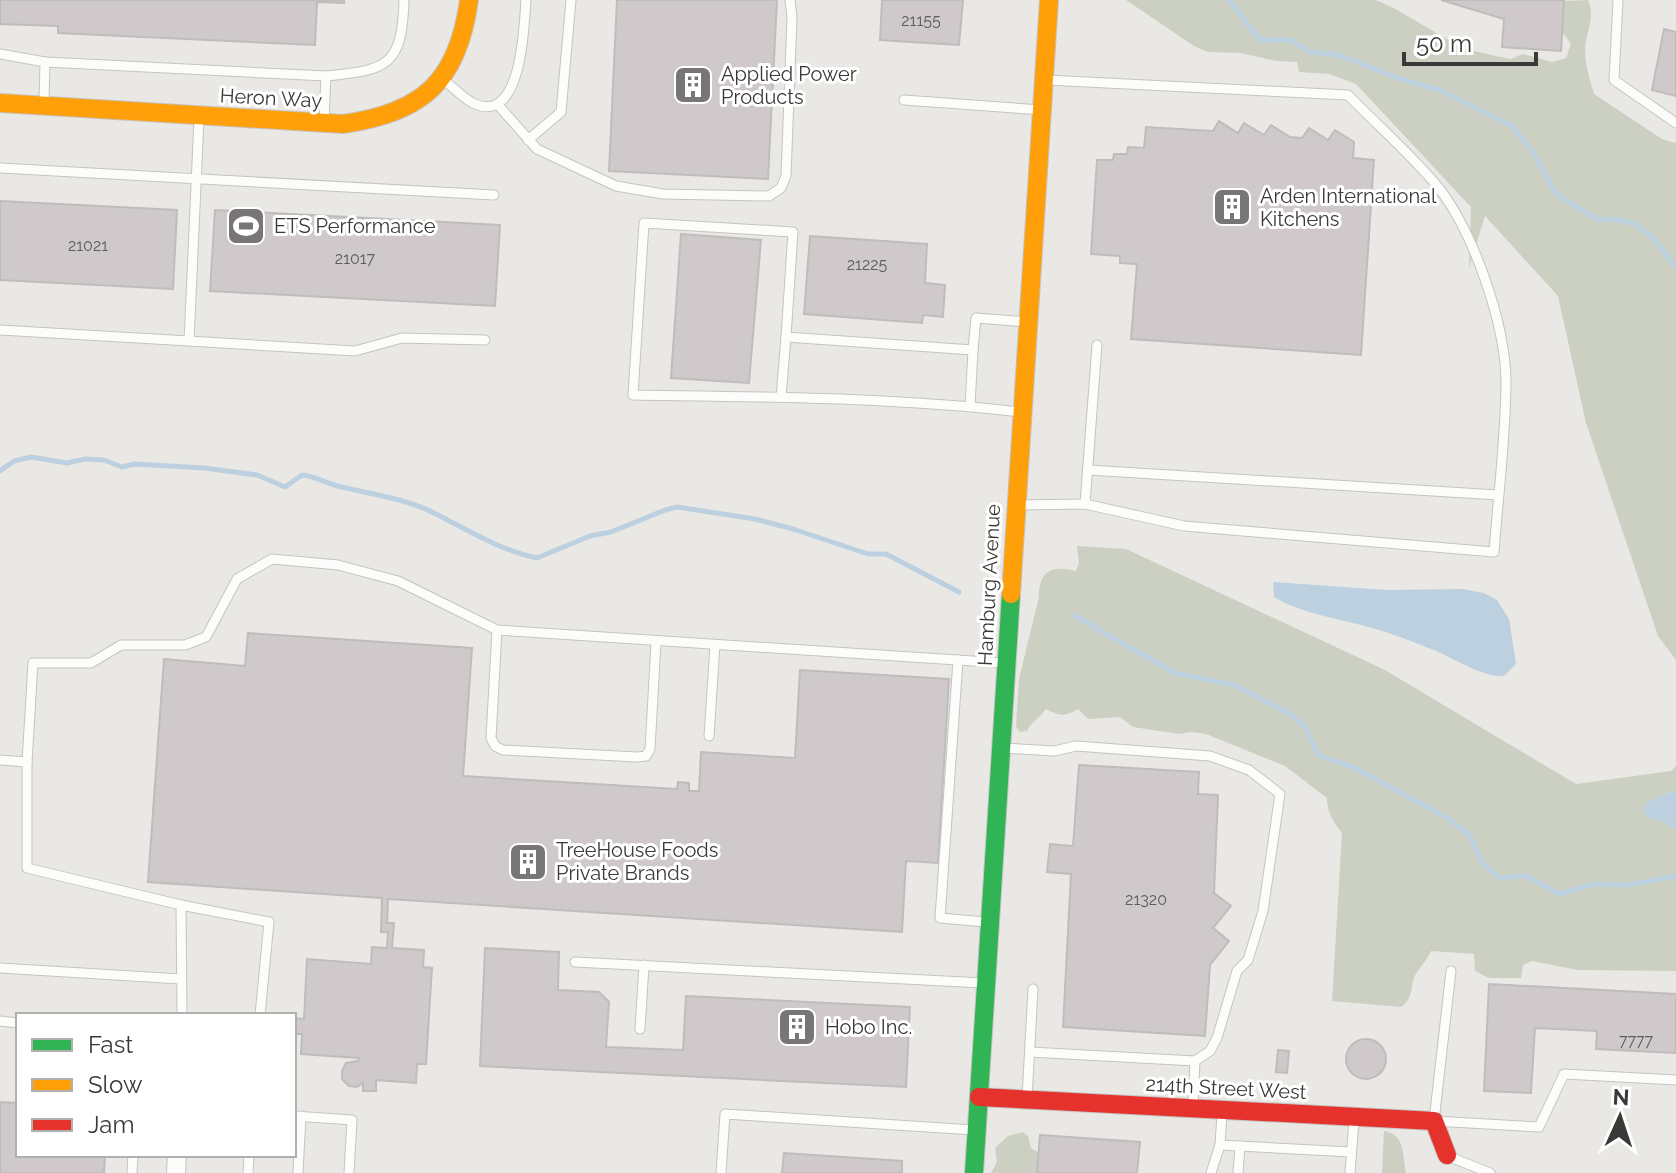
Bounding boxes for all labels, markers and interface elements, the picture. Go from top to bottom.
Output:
house number: 21155 [901,11,941,30]
scale bar [1404,16,1536,66]
text: 50 m [1416,29,1472,58]
place label: Applied Power Products [721,62,857,109]
building icon: Applied Power Products [672,64,714,106]
street label: Heron Way [219,83,323,113]
place label: Arden International Kitchens [1260,184,1437,231]
building icon: Arden International Kitchens [1211,186,1253,228]
sports icon: ETS Performance [225,205,267,247]
place label: ETS Performance [274,214,436,238]
house number: 21021 [68,236,108,255]
house number: 21017 [335,249,376,268]
house number: 21225 [847,255,888,274]
street label: Hamburg Avenue [973,503,1005,666]
place label: TreeHouse Foods Private Brands [556,838,718,885]
building icon: TreeHouse Foods Private Brands [507,841,549,883]
house number: 21320 [1125,890,1167,909]
building icon: Hobo Inc. [776,1006,818,1048]
legend [16,1013,296,1157]
place label: Hobo Inc. [825,1015,912,1039]
text: Fast [88,1030,133,1059]
house number: 7777 [1619,1031,1654,1050]
text: Slow [88,1070,143,1099]
street label: 214th Street West [1145,1072,1307,1104]
north arrow [1580,1077,1660,1157]
text: N [1612,1084,1630,1110]
text: Jam [88,1110,134,1139]

